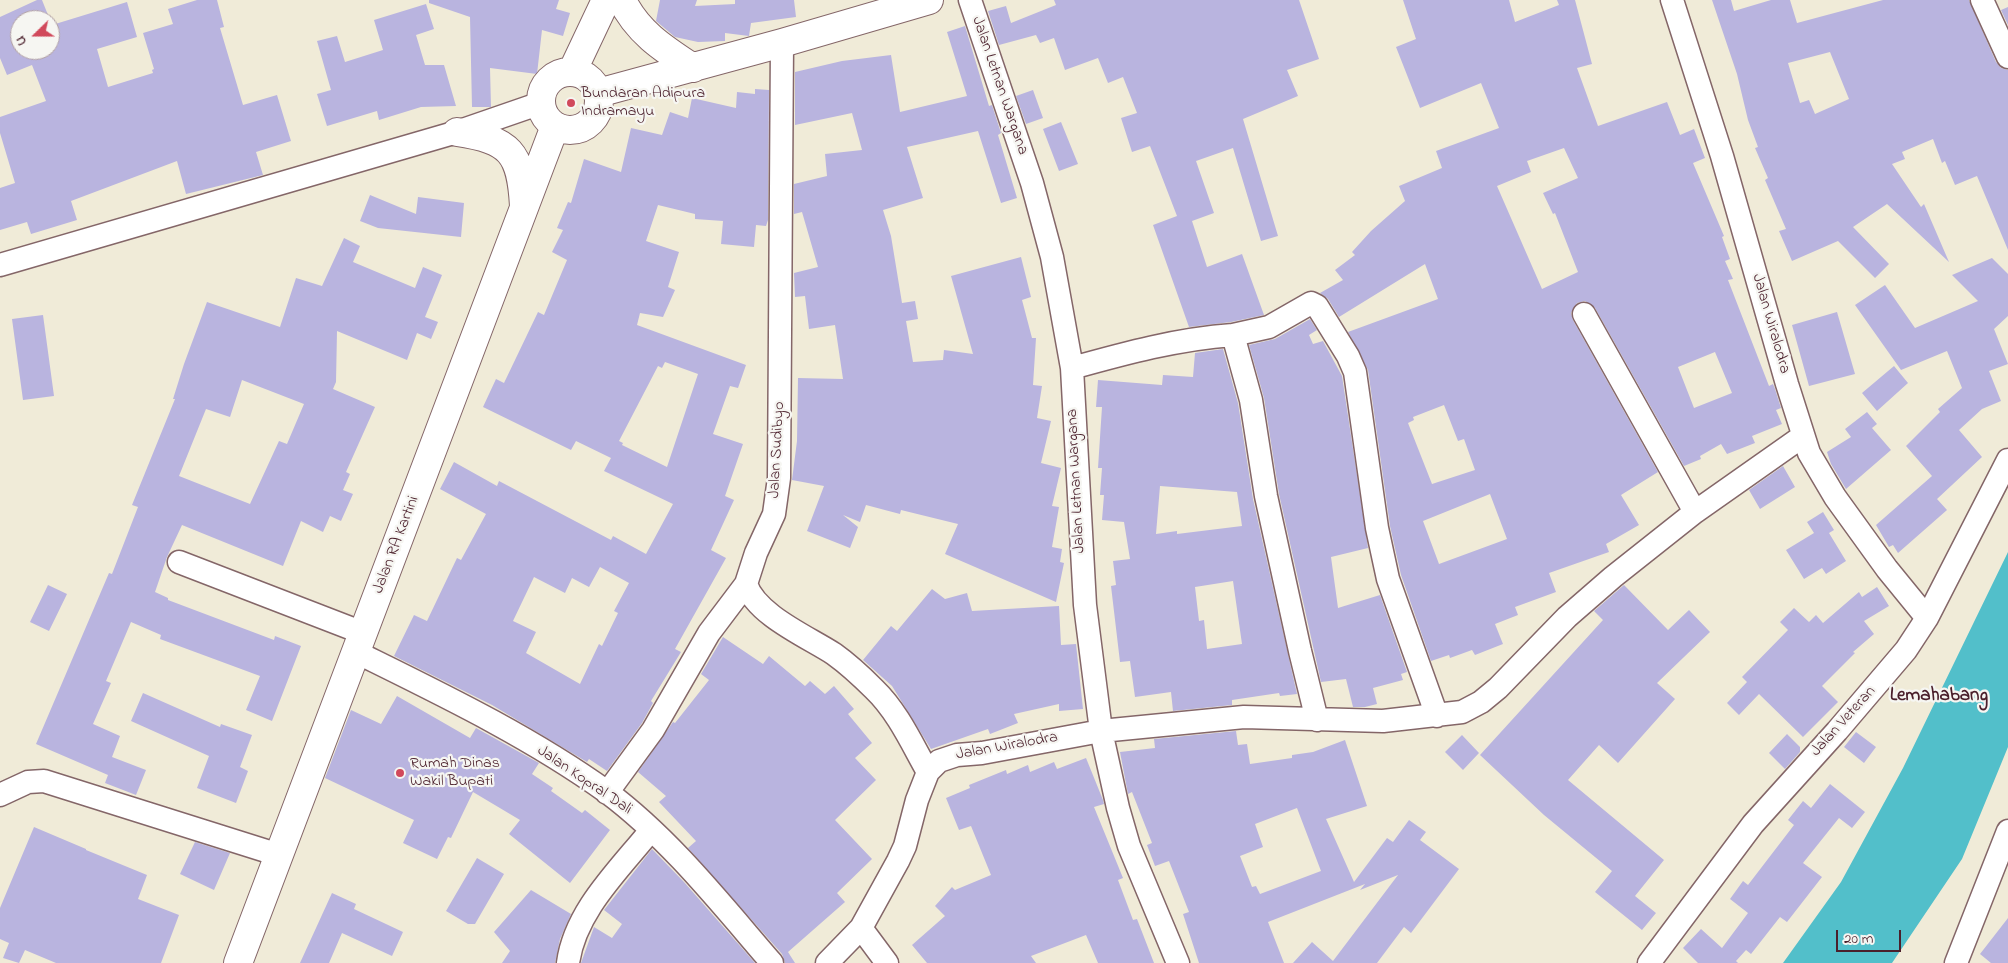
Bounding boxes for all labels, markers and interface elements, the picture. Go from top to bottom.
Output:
north arrow [10,10,60,60]
street label: Jalan Letnan Wargana [966,14,1032,158]
text: U [10,32,33,48]
place label: Bundaran Adipura Indramayu [581,84,705,122]
marker: Bundaran Adipura Indramayu [565,97,577,109]
street label: Jalan Wiralodra [1747,272,1793,376]
street label: Jalan Sudibyo [766,401,790,499]
street label: Jalan Letnan Wargana [1064,408,1090,554]
street label: Jalan RA Kartini [370,494,424,596]
street label: Jalan Veteran [1807,683,1881,761]
district label: Lemahabang [1890,686,1988,708]
street label: Jalan Wiralodra [955,729,1059,765]
street label: Jalan Kopral Dali [533,742,635,820]
place label: Rumah Dinas Wakil Bupati [410,754,500,792]
marker: Rumah Dinas Wakil Bupati [394,767,406,779]
scale bar [1838,920,1903,952]
text: 20 m [1844,928,1873,950]

